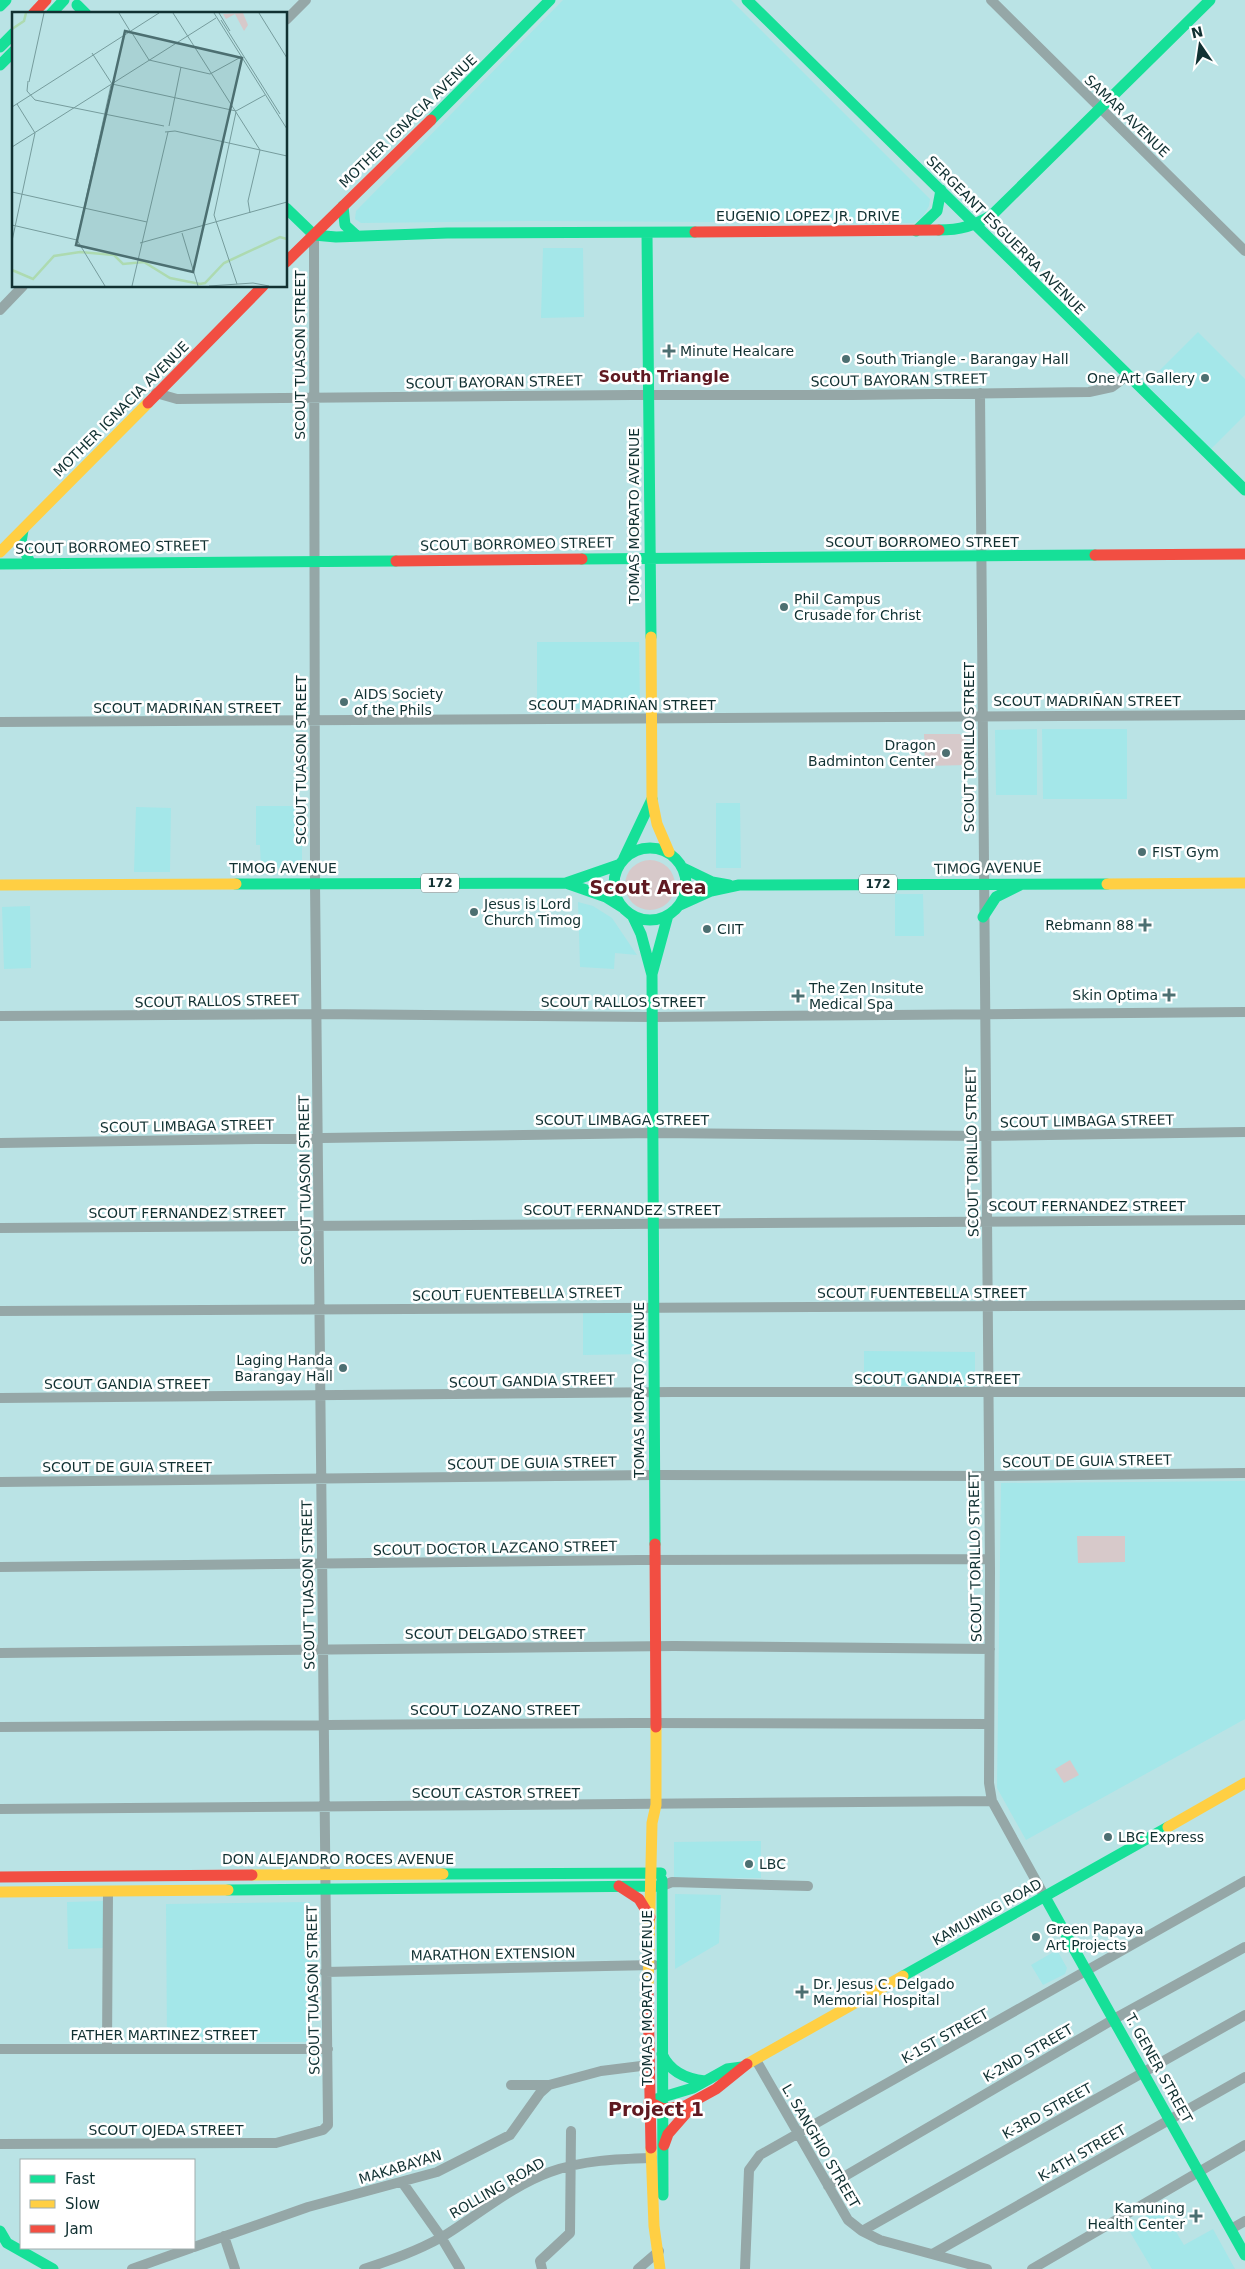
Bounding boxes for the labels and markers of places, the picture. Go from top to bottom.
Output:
place label: Minute Healcare [680,343,794,359]
marker: Minute Healcare [662,344,676,358]
place label: South Triangle - Barangay Hall [856,351,1069,367]
marker: South Triangle - Barangay Hall [840,353,852,365]
place label: One Art Gallery [1087,370,1195,386]
marker: One Art Gallery [1199,372,1211,384]
place label: Phil Campus Crusade for Christ [794,591,922,623]
marker: Phil Campus Crusade for Christ [778,601,790,613]
place label: AIDS Society of the Phils [354,686,443,718]
marker: AIDS Society of the Phils [338,696,350,708]
place label: Dragon Badminton Center [808,737,936,769]
marker: Dragon Badminton Center [940,747,952,759]
place label: FIST Gym [1152,844,1219,860]
marker: FIST Gym [1136,846,1148,858]
place label: Jesus is Lord Church Timog [483,896,581,928]
marker: Jesus is Lord Church Timog [468,906,480,918]
place label: Rebmann 88 [1045,917,1134,933]
marker: Rebmann 88 [1138,918,1152,932]
place label: CIIT [717,921,744,937]
marker: CIIT [701,923,713,935]
place label: The Zen Insitute Medical Spa [808,980,924,1012]
place label: Skin Optima [1072,987,1158,1003]
marker: Skin Optima [1162,988,1176,1002]
marker: The Zen Insitute Medical Spa [791,989,805,1003]
place label: Laging Handa Barangay Hall [235,1352,333,1384]
marker: Laging Handa Barangay Hall [337,1362,349,1374]
place label: LBC Express [1118,1829,1204,1845]
marker: LBC Express [1102,1831,1114,1843]
place label: LBC [759,1856,786,1872]
marker: LBC [743,1858,755,1870]
place label: Green Papaya Art Projects [1046,1921,1144,1953]
marker: Green Papaya Art Projects [1030,1931,1042,1943]
place label: Dr. Jesus C. Delgado Memorial Hospital [813,1976,955,2008]
marker: Dr. Jesus C. Delgado Memorial Hospital [795,1985,809,1999]
place label: Kamuning Health Center [1087,2200,1185,2232]
marker: Kamuning Health Center [1189,2209,1203,2223]

